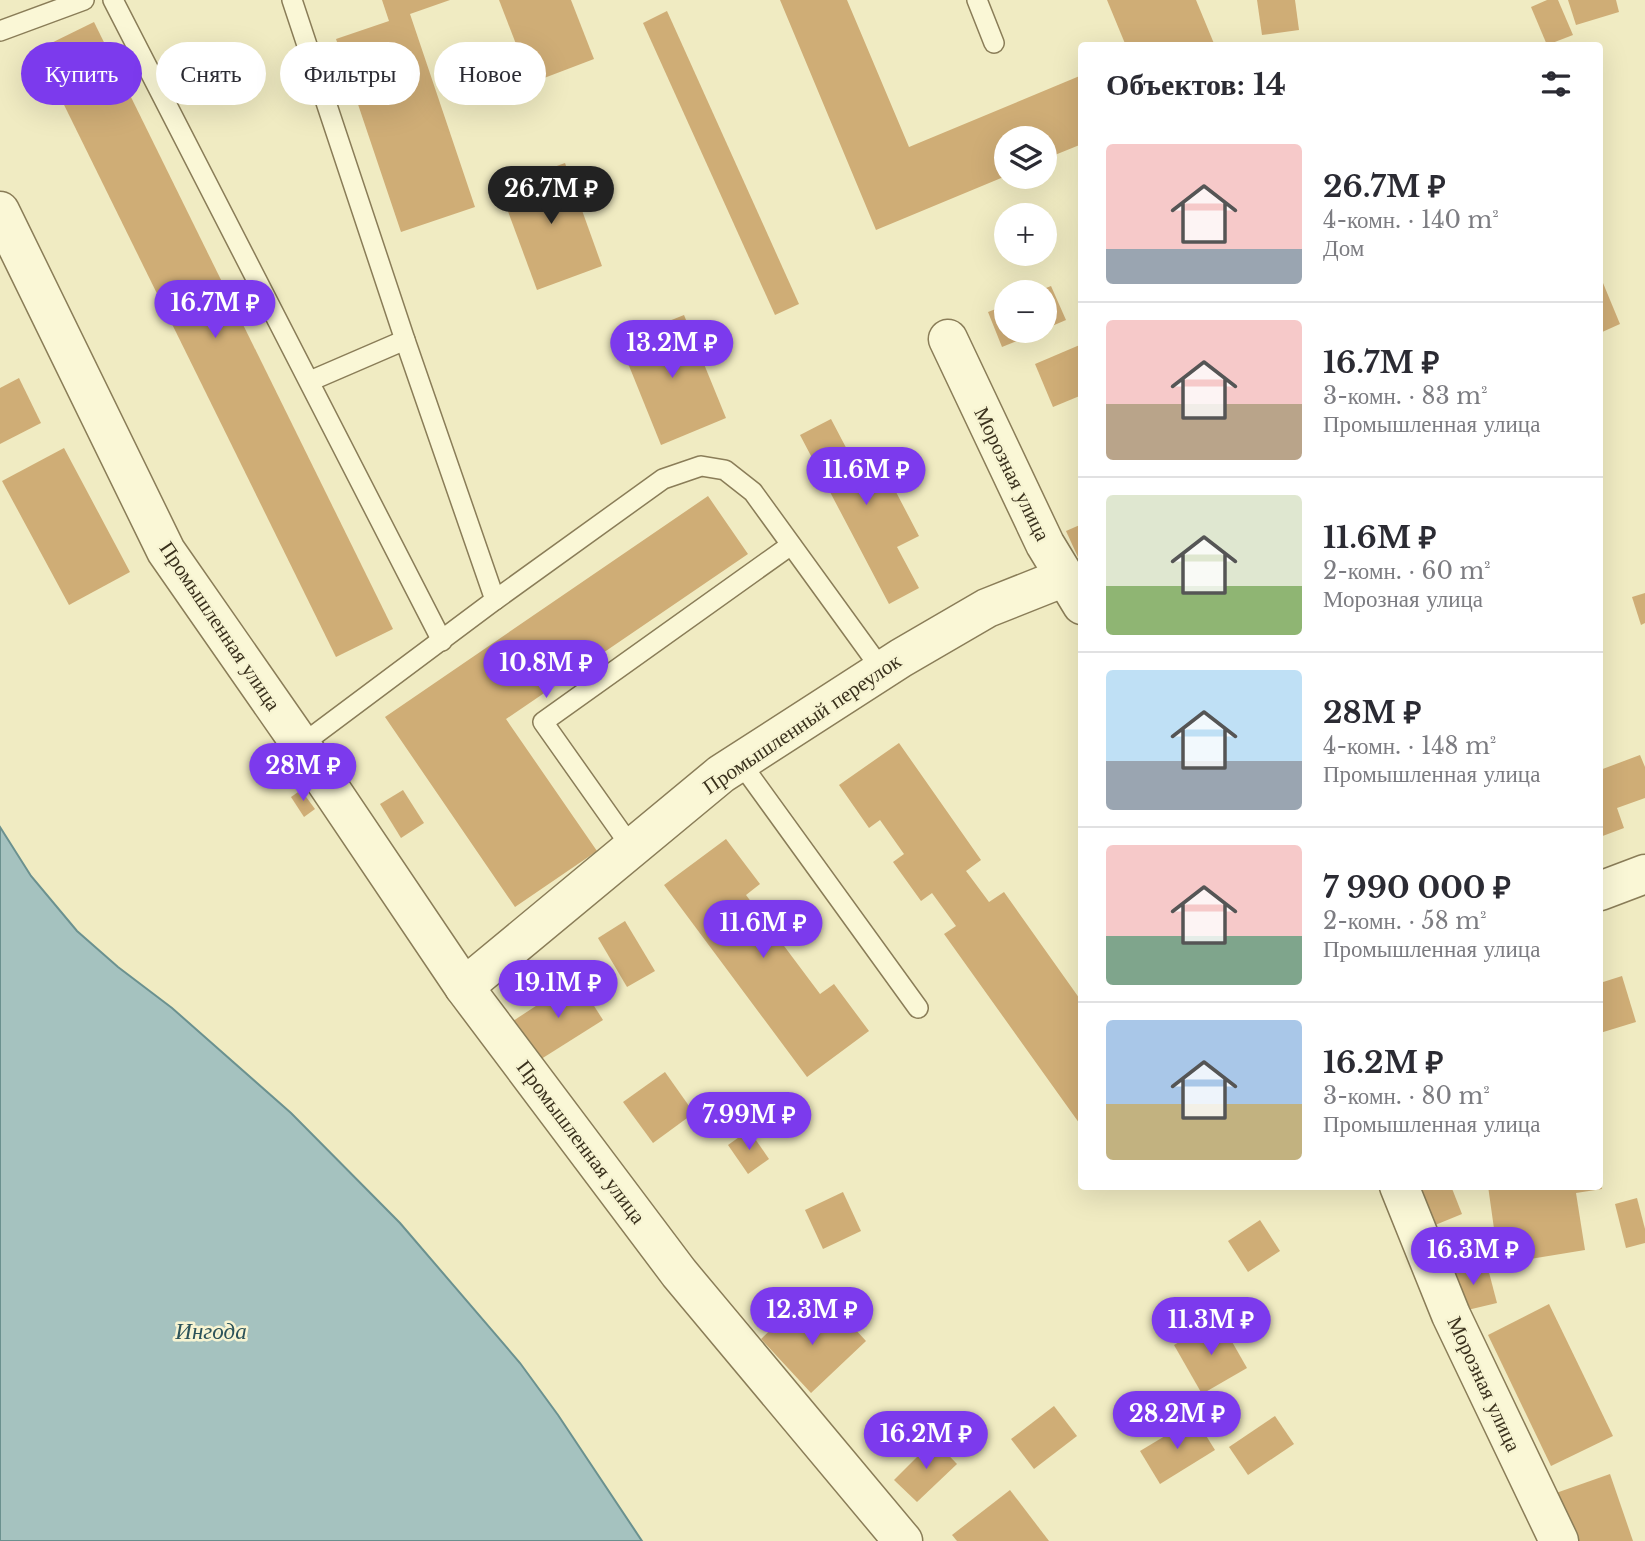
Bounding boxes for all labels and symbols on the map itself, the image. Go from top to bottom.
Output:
pin: 26.7M ₽ [486,166,616,226]
pin: 16.7M ₽ [150,280,280,340]
pin: 13.2M ₽ [607,320,737,380]
street label: Морозная улица [968,403,1056,546]
pin: 11.6M ₽ [801,448,931,507]
street label: Промышленная улица [154,536,287,716]
pin: 10.8M ₽ [481,640,611,700]
street label: Промышленный переулок [698,647,907,800]
pin: 28M ₽ [254,744,352,803]
pin: 11.6M ₽ [698,900,828,960]
pin: 19.1M ₽ [493,960,623,1020]
street label: Промышленная улица [511,1055,652,1230]
pin: 7.99M ₽ [684,1092,814,1152]
pin: 16.3M ₽ [1408,1228,1538,1287]
pin: 12.3M ₽ [747,1288,877,1347]
pin: 11.3M ₽ [1146,1298,1276,1357]
street label: Морозная улица [1441,1312,1527,1456]
water label: Ингода [174,1317,247,1345]
pin: 28.2M ₽ [1112,1392,1242,1451]
pin: 16.2M ₽ [861,1412,991,1471]

